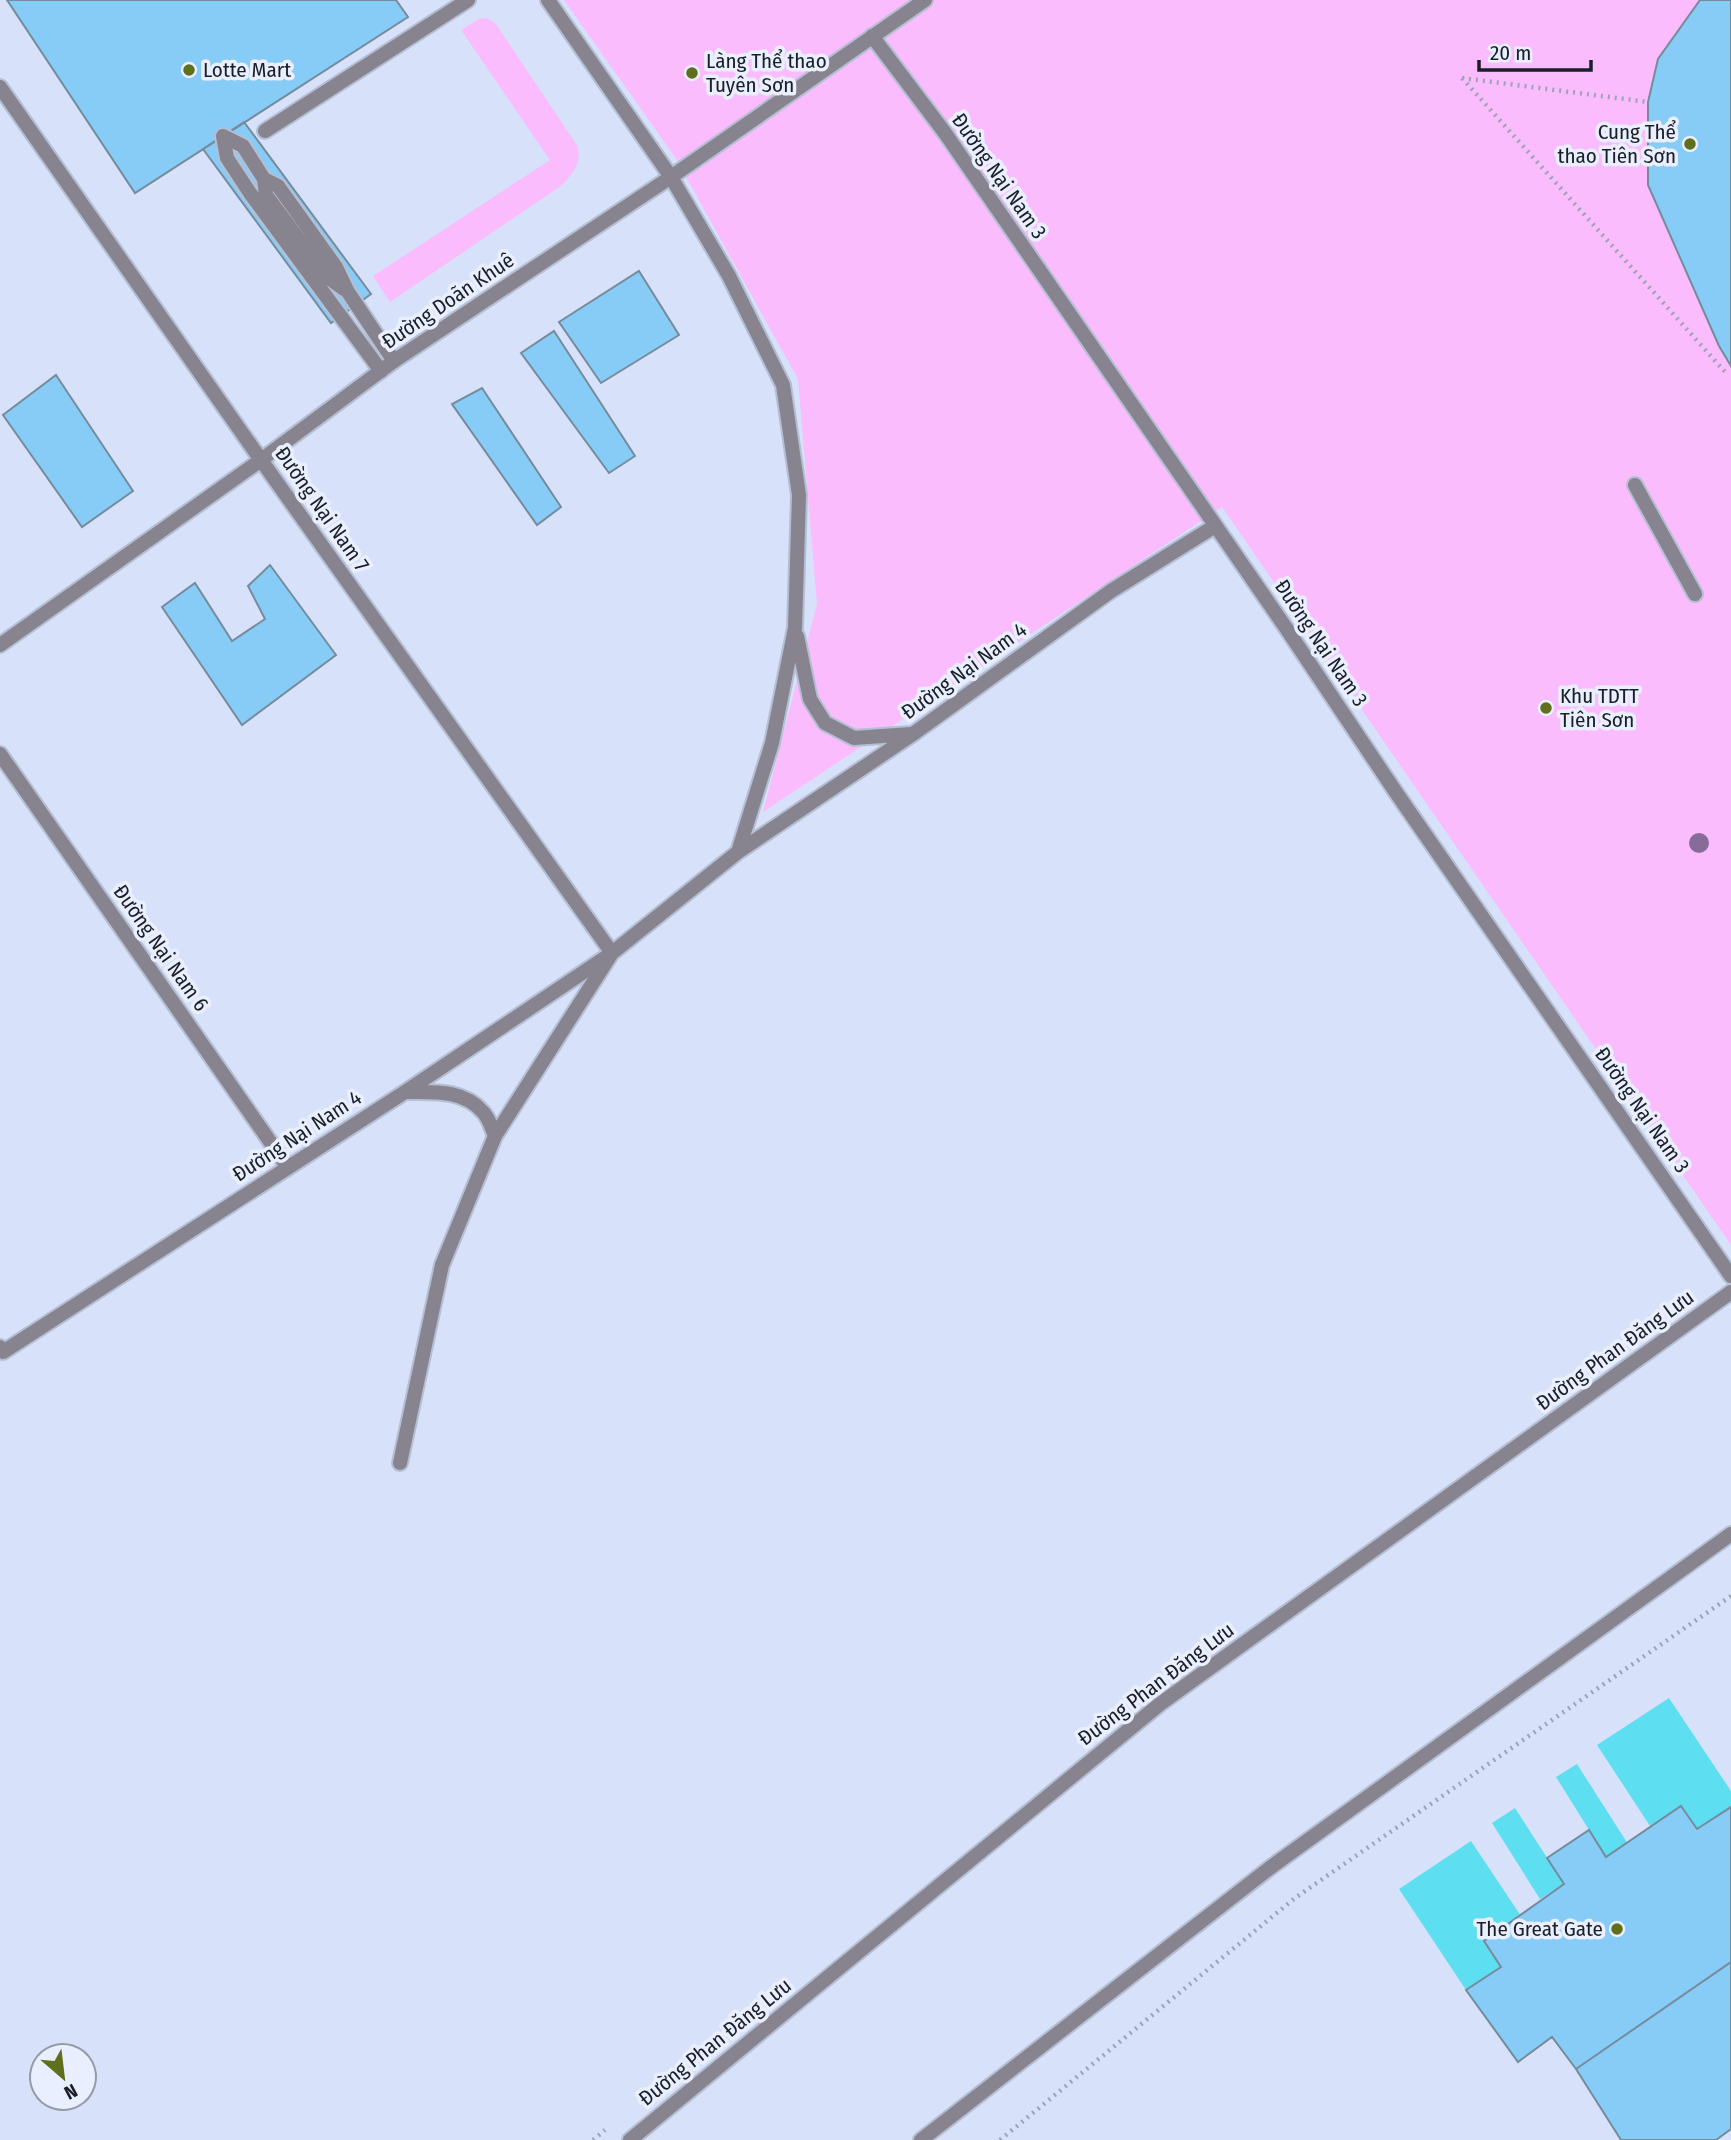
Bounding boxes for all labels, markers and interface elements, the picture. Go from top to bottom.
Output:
scale bar [1479,28,1591,72]
text: 20 m [1490,40,1531,66]
place label: Làng Thể thao Tuyên Sơn [706,48,827,98]
place label: Lotte Mart [203,57,291,83]
marker: Lotte Mart [181,62,197,78]
marker: Làng Thể thao Tuyên Sơn [684,65,700,81]
street label: Đường Nại Nam 3 [946,108,1052,244]
place label: Cung Thể thao Tiên Sơn [1558,119,1677,169]
marker: Cung Thể thao Tiên Sơn [1682,136,1698,152]
street label: Đường Doãn Khuê [377,247,519,355]
street label: Đường Nại Nam 7 [269,441,375,577]
street label: Đường Nại Nam 3 [1269,574,1373,712]
street label: Đường Nại Nam 4 [896,617,1032,725]
place label: Khu TDTT Tiên Sơn [1560,683,1639,733]
marker: Khu TDTT Tiên Sơn [1538,700,1554,716]
street label: Đường Nại Nam 6 [108,880,214,1016]
street label: Đường Nại Nam 3 [1589,1042,1695,1178]
street label: Đường Nại Nam 4 [228,1085,366,1187]
street label: Đường Phan Đăng Lưu [1531,1284,1699,1416]
street label: Đường Phan Đăng Lưu [1073,1617,1239,1751]
place label: The Great Gate [1477,1916,1603,1942]
marker: The Great Gate [1609,1921,1625,1937]
street label: Đường Phan Đăng Lưu [633,1972,797,2112]
north arrow [28,2042,98,2112]
text: N [60,2079,81,2104]

